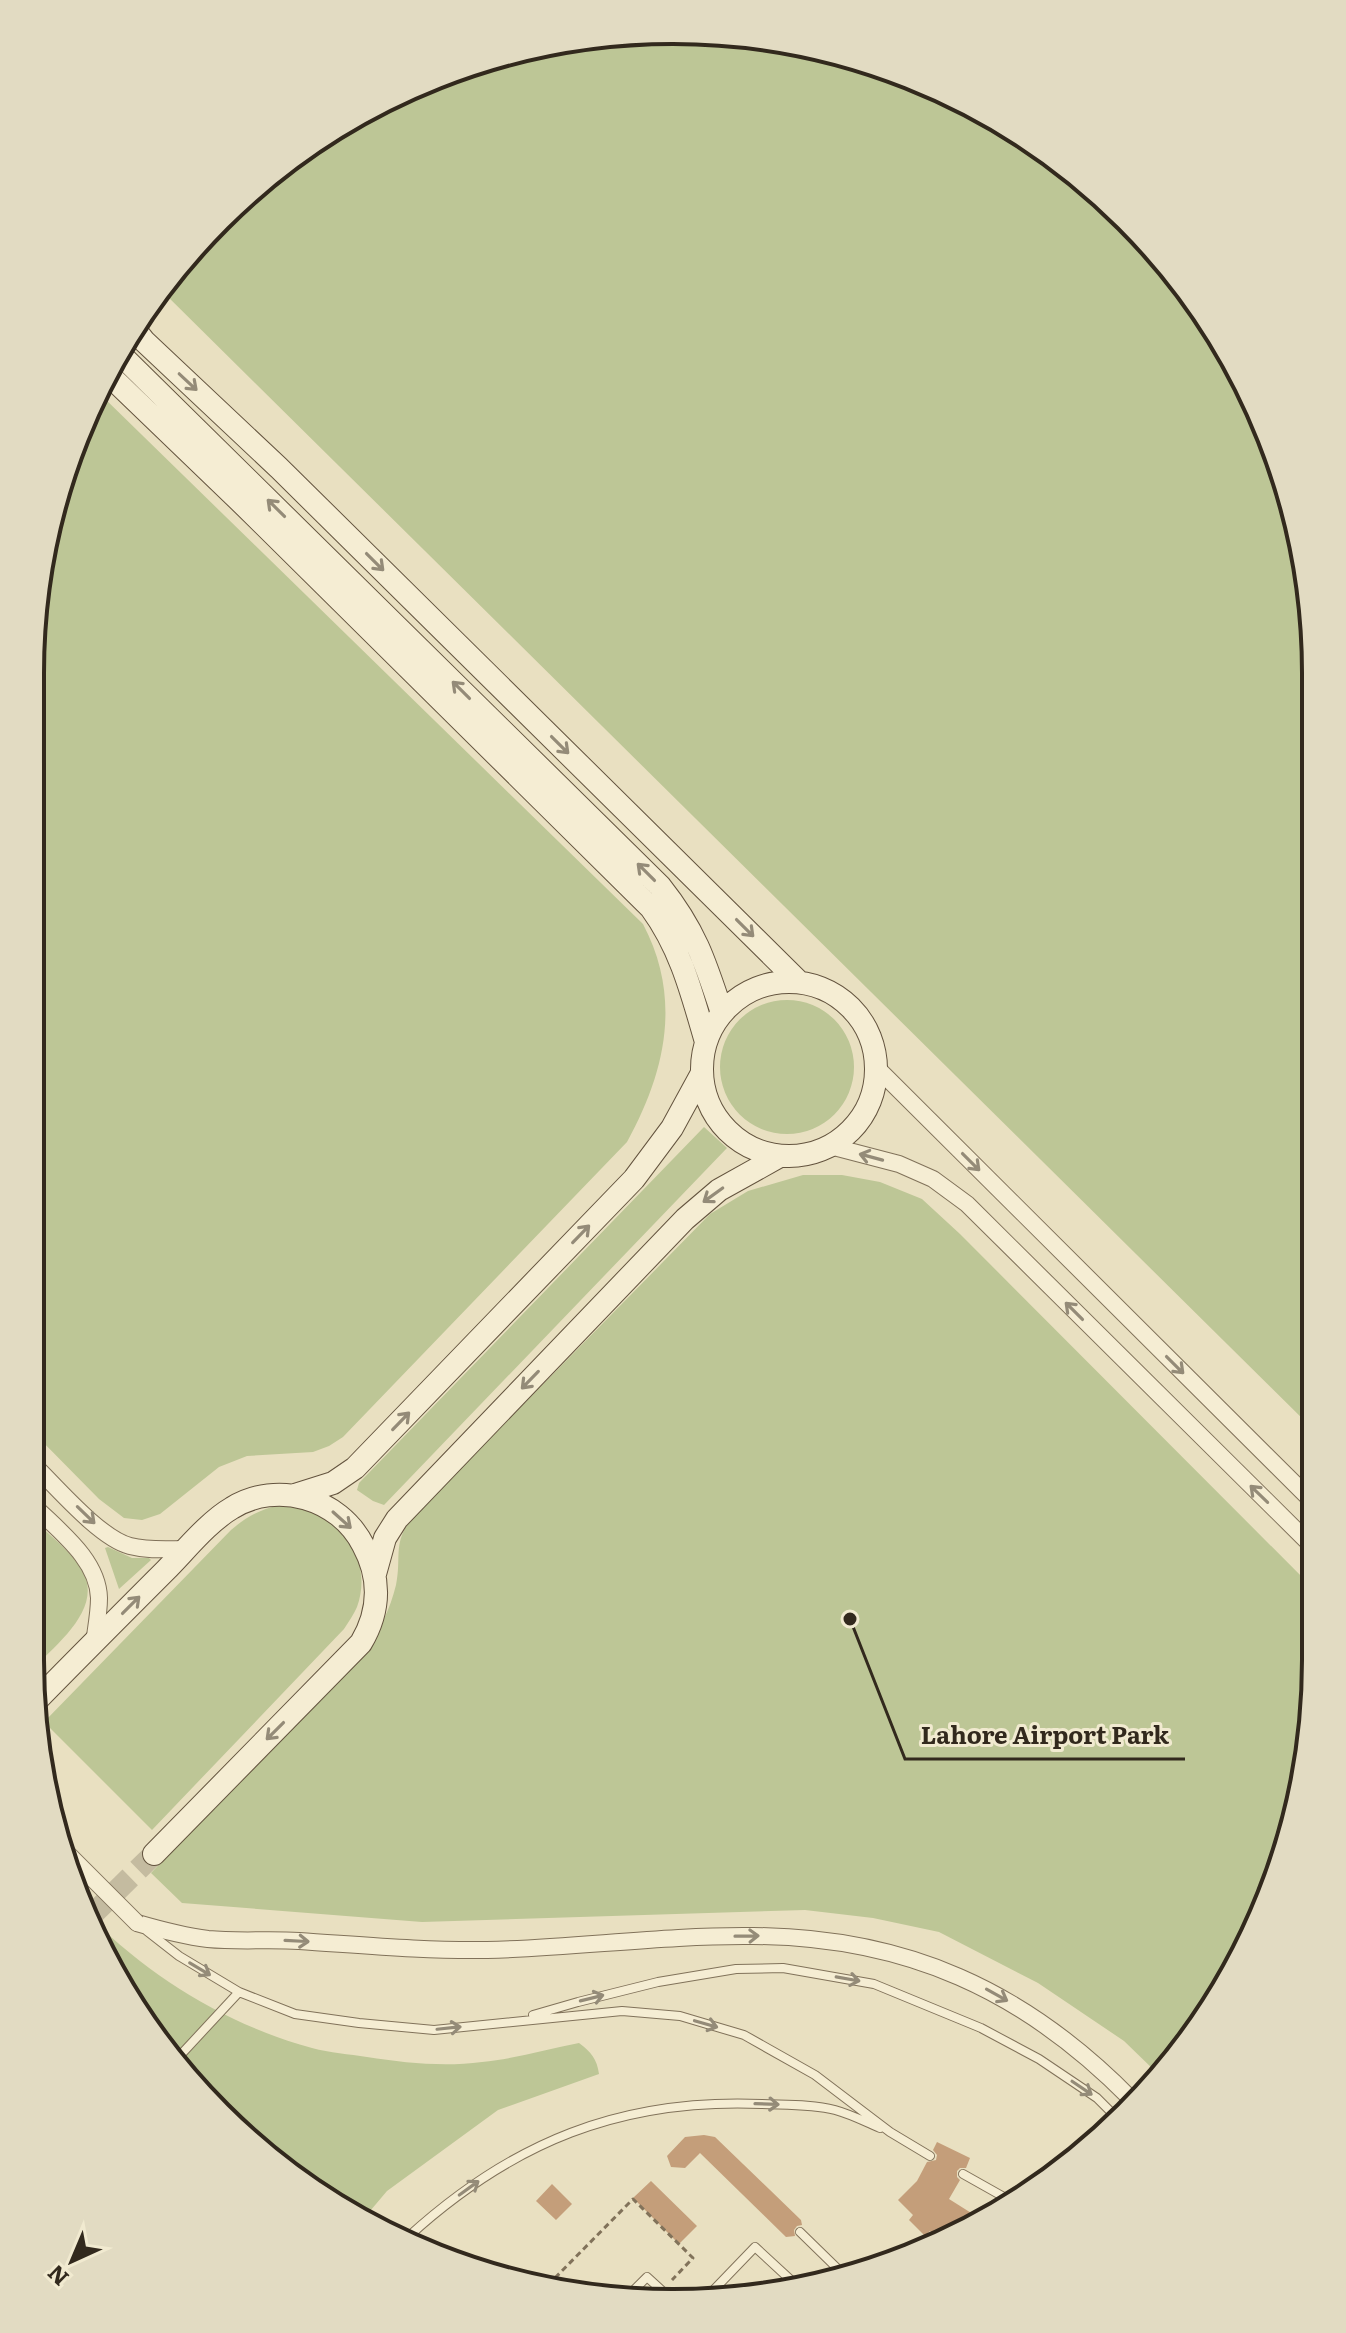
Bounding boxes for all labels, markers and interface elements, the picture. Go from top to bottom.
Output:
one-way arrow [178,373,198,392]
one-way arrow [266,498,286,517]
one-way arrow [365,553,385,572]
one-way arrow [452,681,471,700]
one-way arrow [550,736,570,755]
one-way arrow [636,863,656,882]
one-way arrow [735,918,754,937]
one-way arrow [858,1148,884,1163]
one-way arrow [961,1152,980,1171]
one-way arrow [703,1187,724,1204]
one-way arrow [572,1224,591,1244]
one-way arrow [1065,1302,1084,1321]
one-way arrow [1165,1356,1185,1375]
one-way arrow [521,1370,540,1390]
one-way arrow [391,1411,410,1431]
one-way arrow [1249,1485,1269,1504]
one-way arrow [76,1506,96,1525]
one-way arrow [332,1510,352,1528]
one-way arrow [121,1596,140,1615]
callout: Lahore Airport Park [905,1711,1185,1759]
text: Lahore Airport Park [921,1716,1170,1751]
one-way arrow [266,1721,285,1741]
one-way arrow [733,1929,760,1944]
one-way arrow [283,1934,310,1949]
one-way arrow [188,1961,211,1977]
one-way arrow [834,1973,860,1988]
one-way arrow [985,1987,1008,2003]
one-way arrow [578,1990,604,2005]
one-way arrow [693,2017,719,2032]
one-way arrow [436,2020,461,2035]
one-way arrow [1070,2080,1092,2096]
one-way arrow [753,2097,780,2112]
one-way arrow [458,2180,479,2197]
north arrow [32,2221,112,2301]
text: N [39,2258,75,2295]

